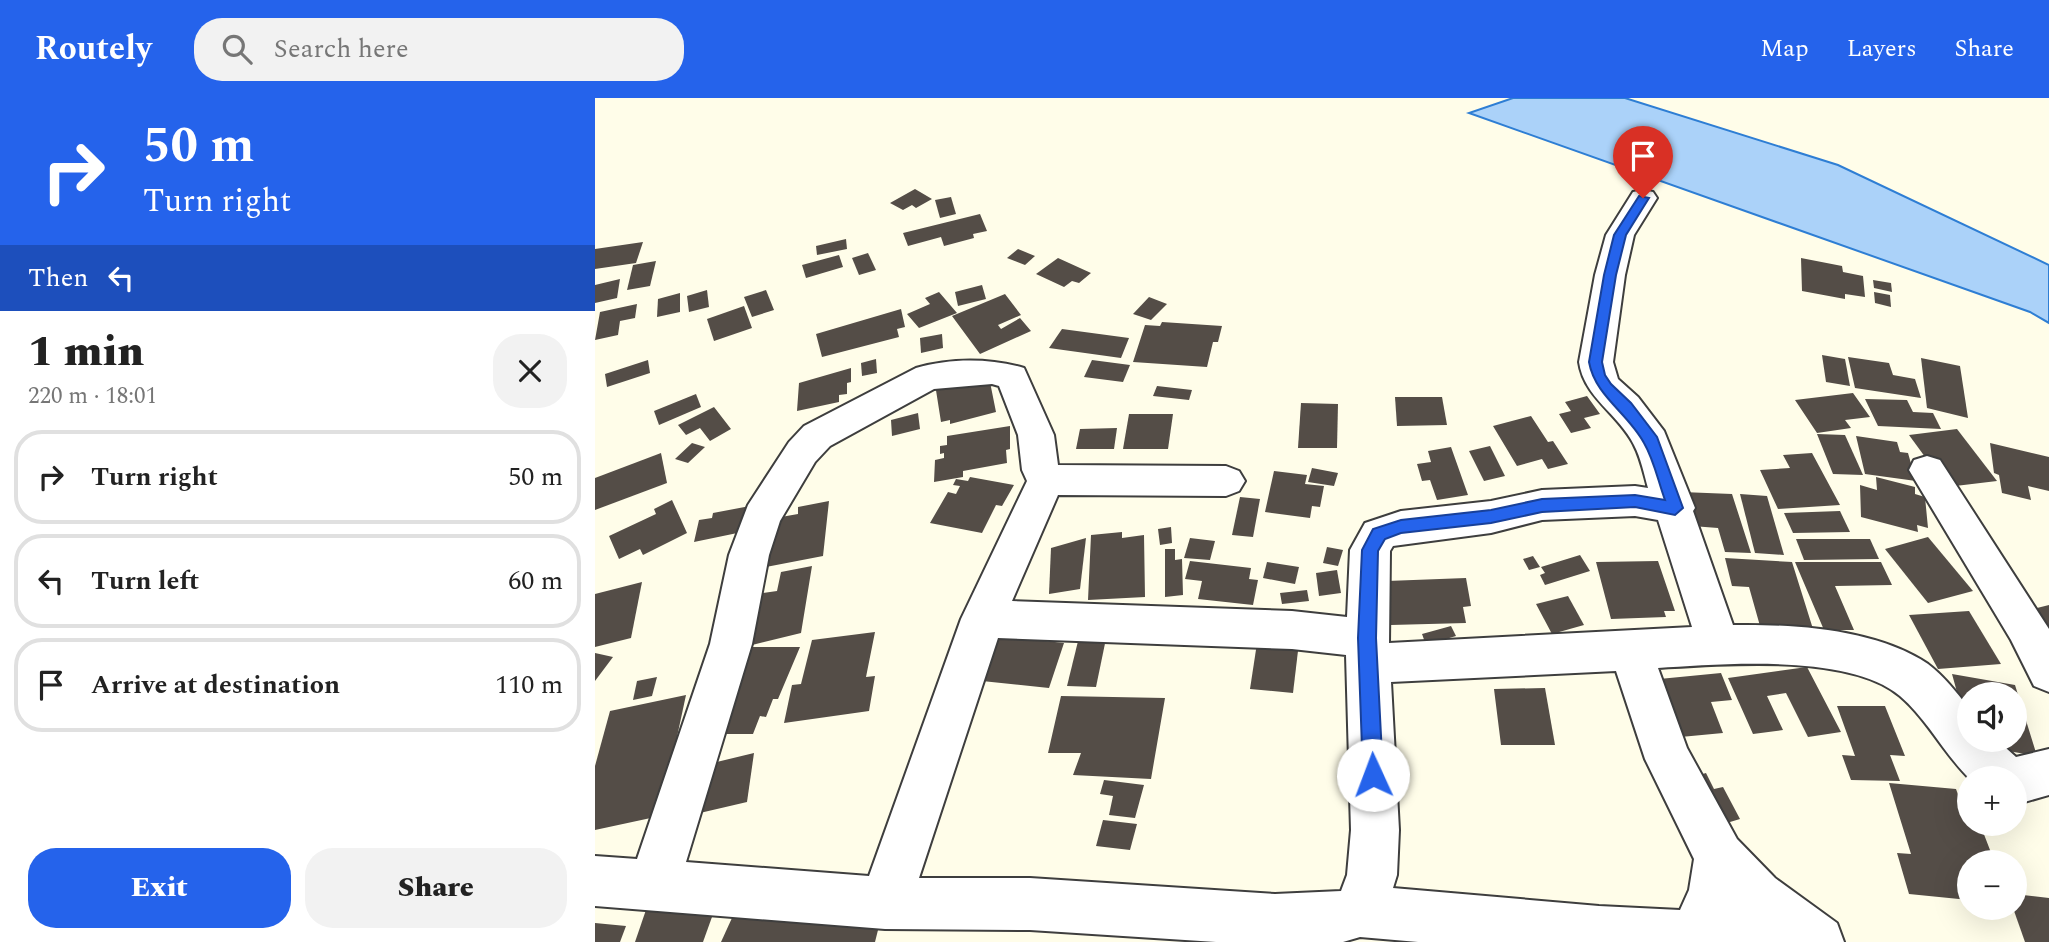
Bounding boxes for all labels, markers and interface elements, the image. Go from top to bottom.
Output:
search box [194,18,684,81]
text: Routely [35,24,152,74]
text: Search here [274,29,409,69]
icon: search [218,30,256,68]
text: Map [1760,31,1809,67]
text: Layers [1847,31,1917,67]
text: Share [1955,31,2014,67]
text: 50 m [143,109,254,184]
icon: right [28,126,119,217]
pin [1613,126,1673,198]
icon: arrive [1624,137,1662,175]
text: Turn right [143,177,291,226]
text: Then [28,258,88,298]
icon: left [102,259,140,297]
text: 1 min [28,321,144,384]
button: close [493,334,567,408]
text: 220 m · 18:01 [28,379,157,414]
text: Turn right [91,457,218,497]
text: 50 m [508,457,563,497]
icon: right [32,458,70,496]
text: Turn left [91,561,199,601]
text: 60 m [508,561,563,601]
icon: left [32,562,70,600]
text: Arrive at destination [91,665,340,705]
text: 110 m [495,665,563,705]
icon: arrive [32,666,70,704]
map controls [1957,682,2027,920]
button: sound [1957,682,2027,752]
position arrow [1336,738,1410,812]
button: + [1957,766,2027,836]
button: Exit [28,848,291,928]
button: Share [305,848,567,928]
button: − [1957,850,2027,920]

